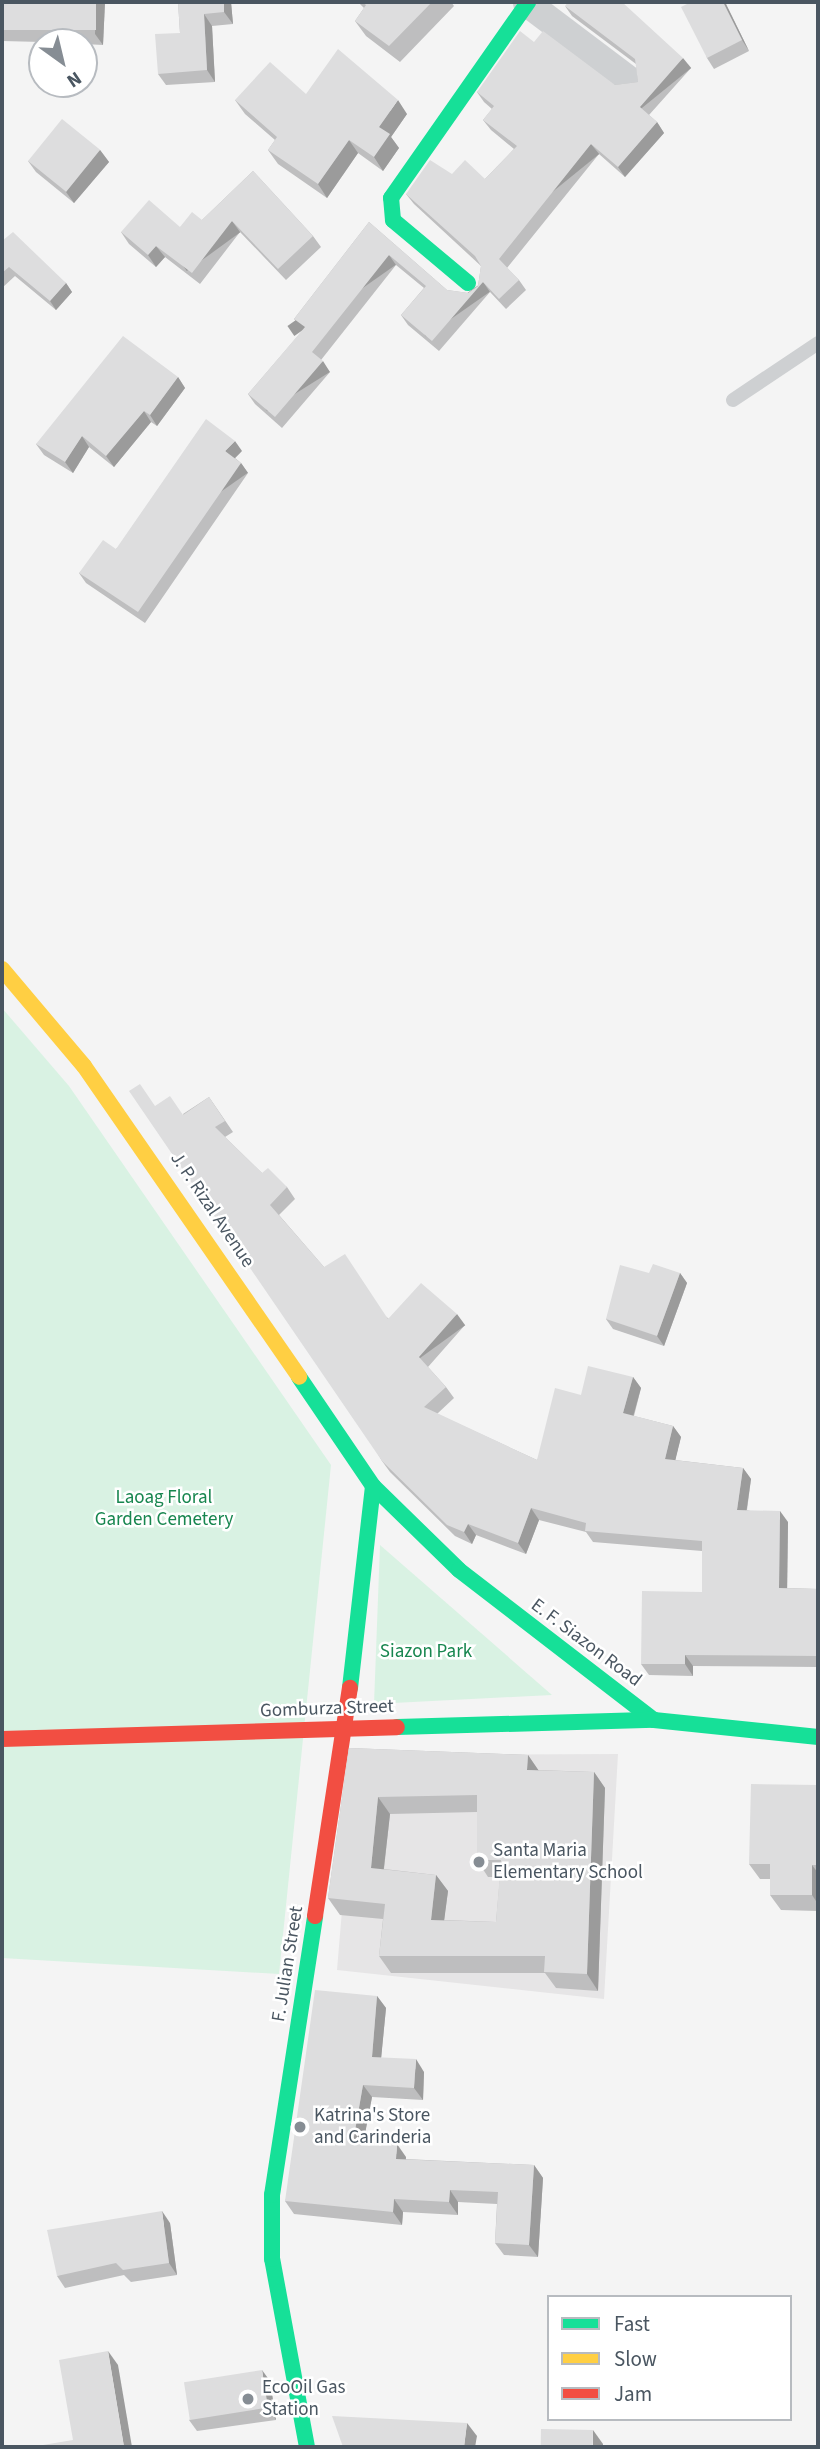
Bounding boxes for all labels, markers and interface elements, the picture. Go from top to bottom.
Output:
north arrow [28,28,98,98]
text: N [61,64,87,94]
street label: J. P. Rizal Avenue [165,1148,259,1272]
park label: Laoag Floral Garden Cemetery [95,1487,233,1531]
street label: E. F. Siazon Road [526,1594,646,1692]
park label: Siazon Park [380,1641,472,1663]
street label: Gomburza Street [260,1695,394,1723]
place label: Santa Maria Elementary School [493,1840,643,1884]
marker: Santa Maria Elementary School [471,1854,487,1870]
street label: F. Julian Street [268,1905,308,2023]
place label: Katrina's Store and Carinderia [314,2105,431,2149]
marker: Katrina's Store and Carinderia [292,2119,308,2135]
legend [547,2295,792,2421]
text: Fast [614,2309,650,2339]
text: Slow [614,2344,657,2374]
place label: EcoOil Gas Station [262,2377,346,2421]
text: Jam [614,2379,652,2409]
marker: EcoOil Gas Station [240,2391,256,2407]

